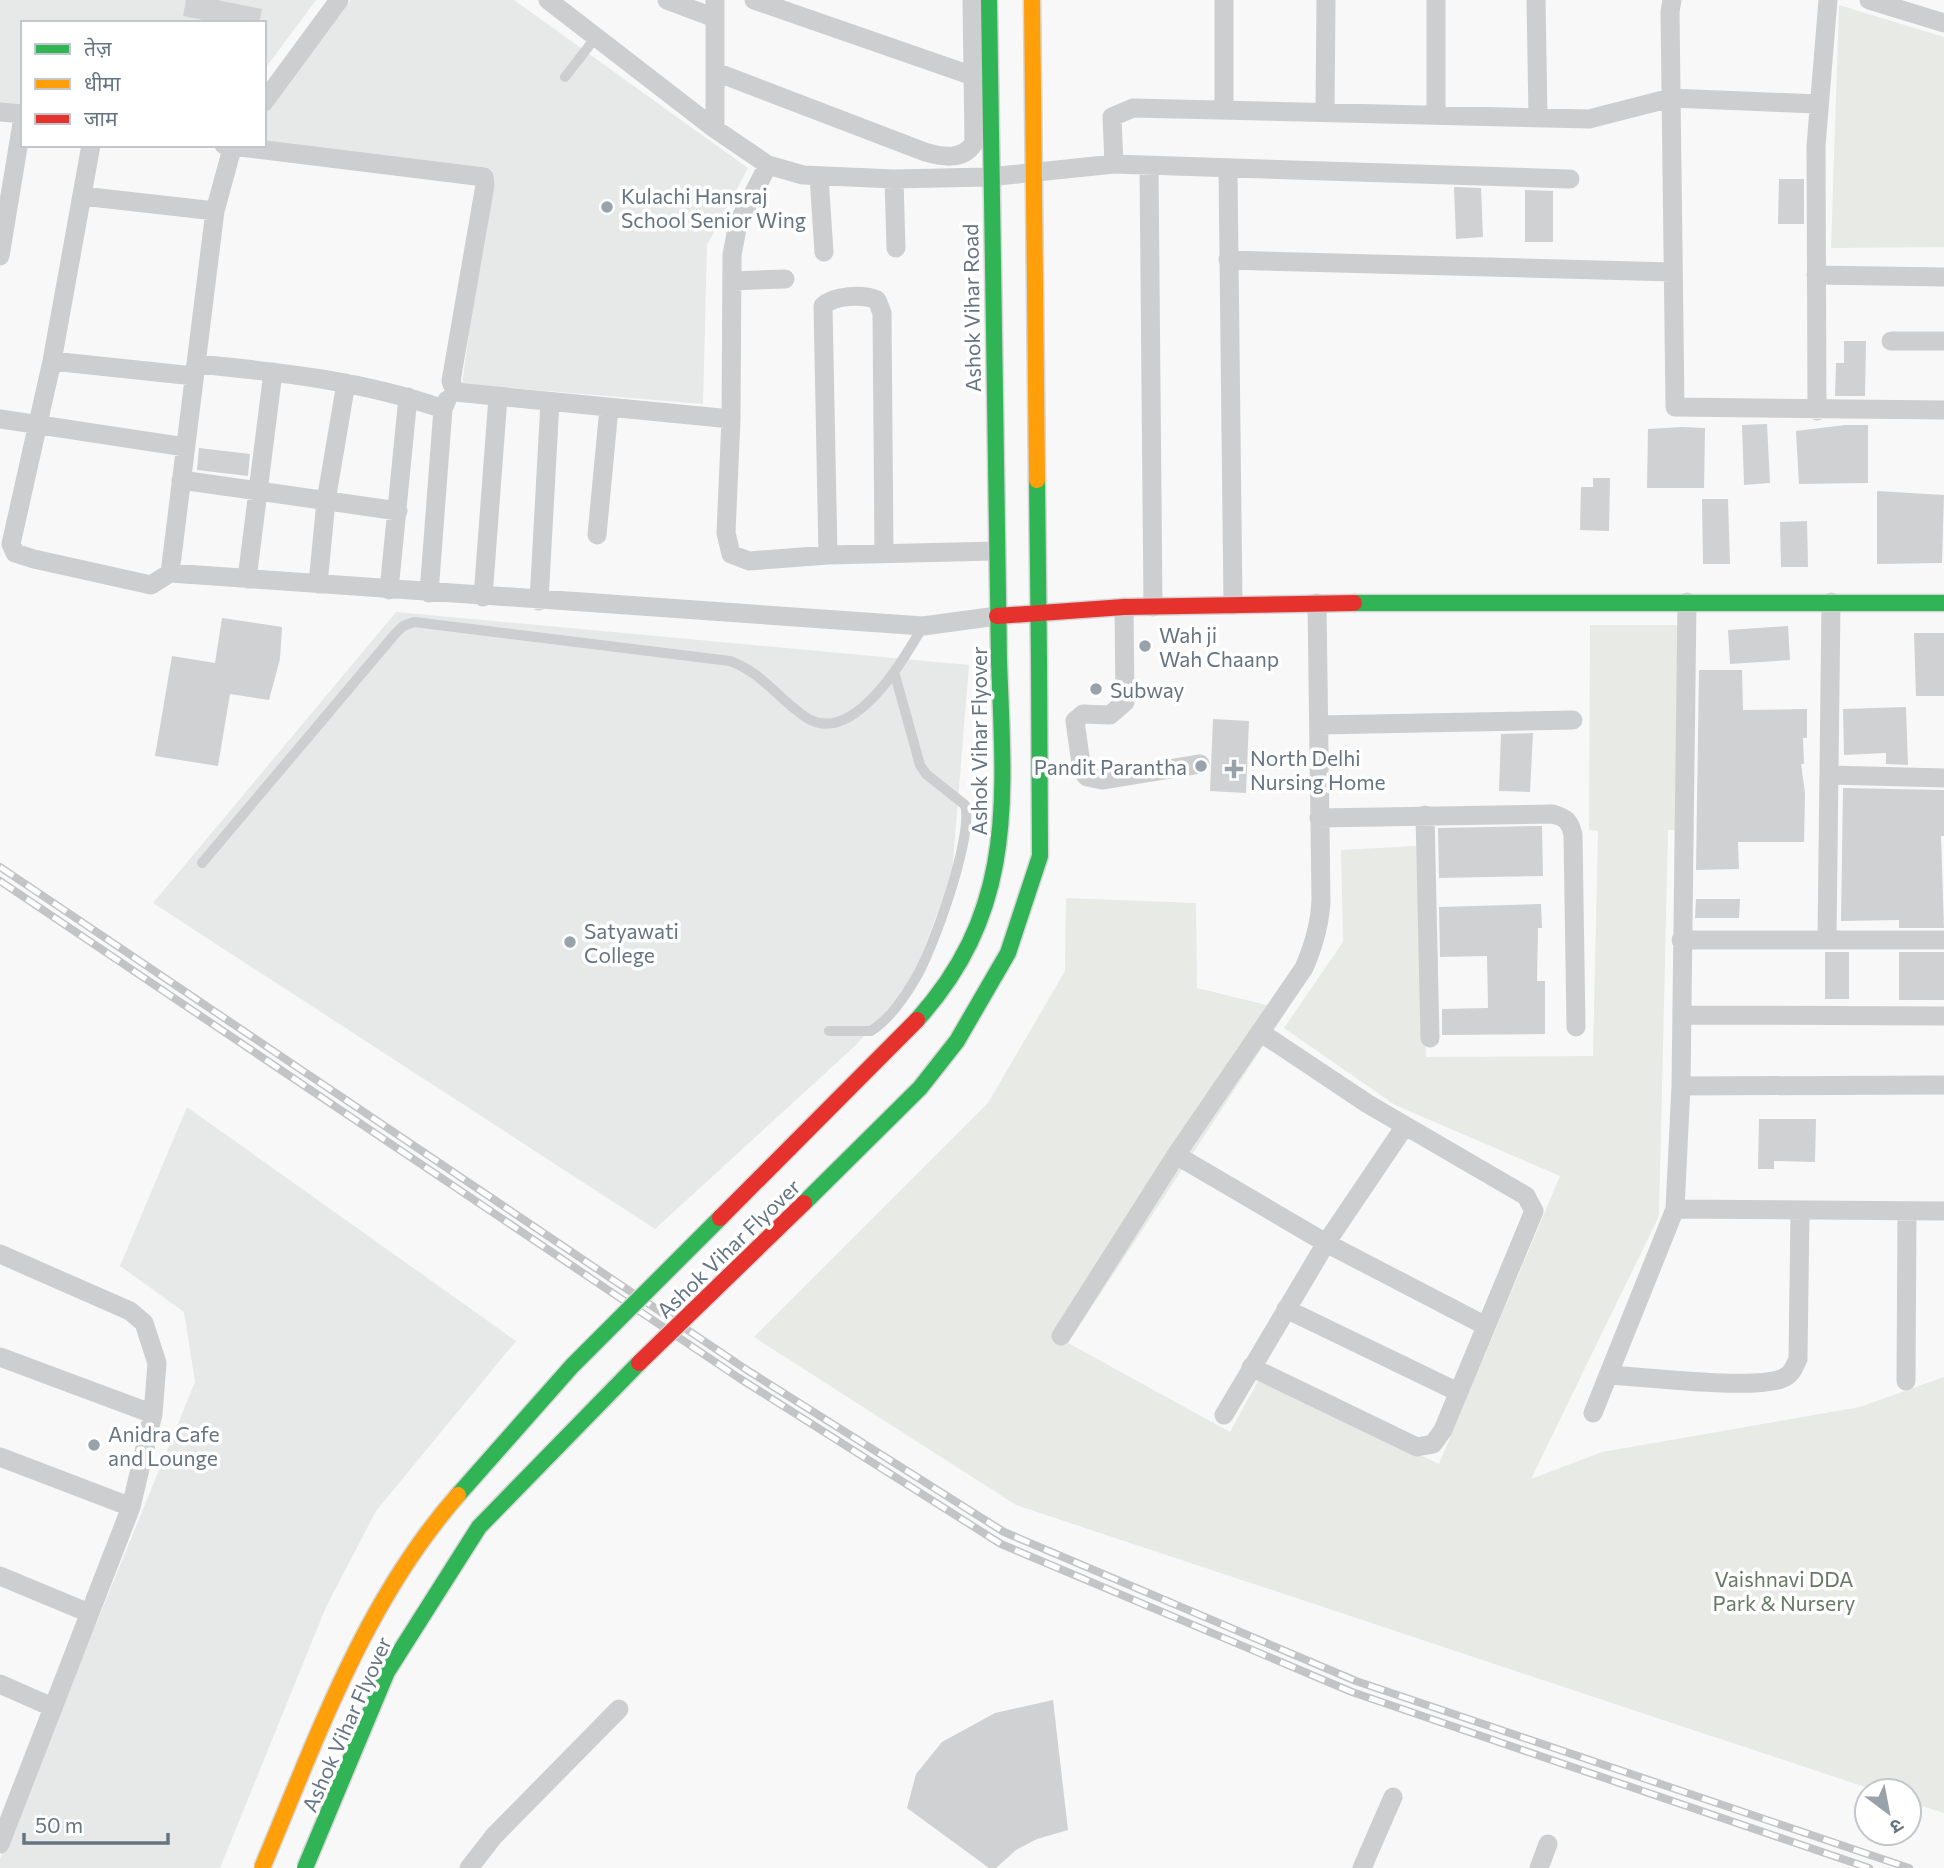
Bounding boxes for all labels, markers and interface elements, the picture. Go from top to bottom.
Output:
legend [21,21,266,147]
text: तेज़ [84,35,112,60]
text: धीमा [84,70,121,95]
text: जाम [84,105,118,130]
place label: Kulachi Hansraj School Senior Wing [621,183,806,232]
marker: Kulachi Hansraj School Senior Wing [599,199,615,215]
street label: Ashok Vihar Road [957,224,985,392]
place label: Wah ji Wah Chaanp [1159,622,1279,671]
marker: Wah ji Wah Chaanp [1137,638,1153,654]
street label: Ashok Vihar Flyover [966,646,991,836]
place label: Subway [1110,677,1185,702]
marker: Subway [1088,681,1104,697]
place label: North Delhi Nursing Home [1250,745,1386,794]
place label: Pandit Parantha [1034,754,1187,779]
marker: Pandit Parantha [1193,758,1209,774]
marker: North Delhi Nursing Home [1224,759,1244,779]
place label: Satyawati College [584,918,679,967]
marker: Satyawati College [562,934,578,950]
street label: Ashok Vihar Flyover [651,1173,805,1323]
place label: Anidra Cafe and Lounge [108,1421,219,1470]
marker: Anidra Cafe and Lounge [86,1437,102,1453]
park label: Vaishnavi DDA Park & Nursery [1713,1566,1856,1615]
street label: Ashok Vihar Flyover [296,1633,396,1815]
north arrow [1853,1777,1923,1847]
scale bar [24,1801,168,1845]
text: 50 m [35,1812,83,1837]
text: उ [1886,1814,1908,1840]

